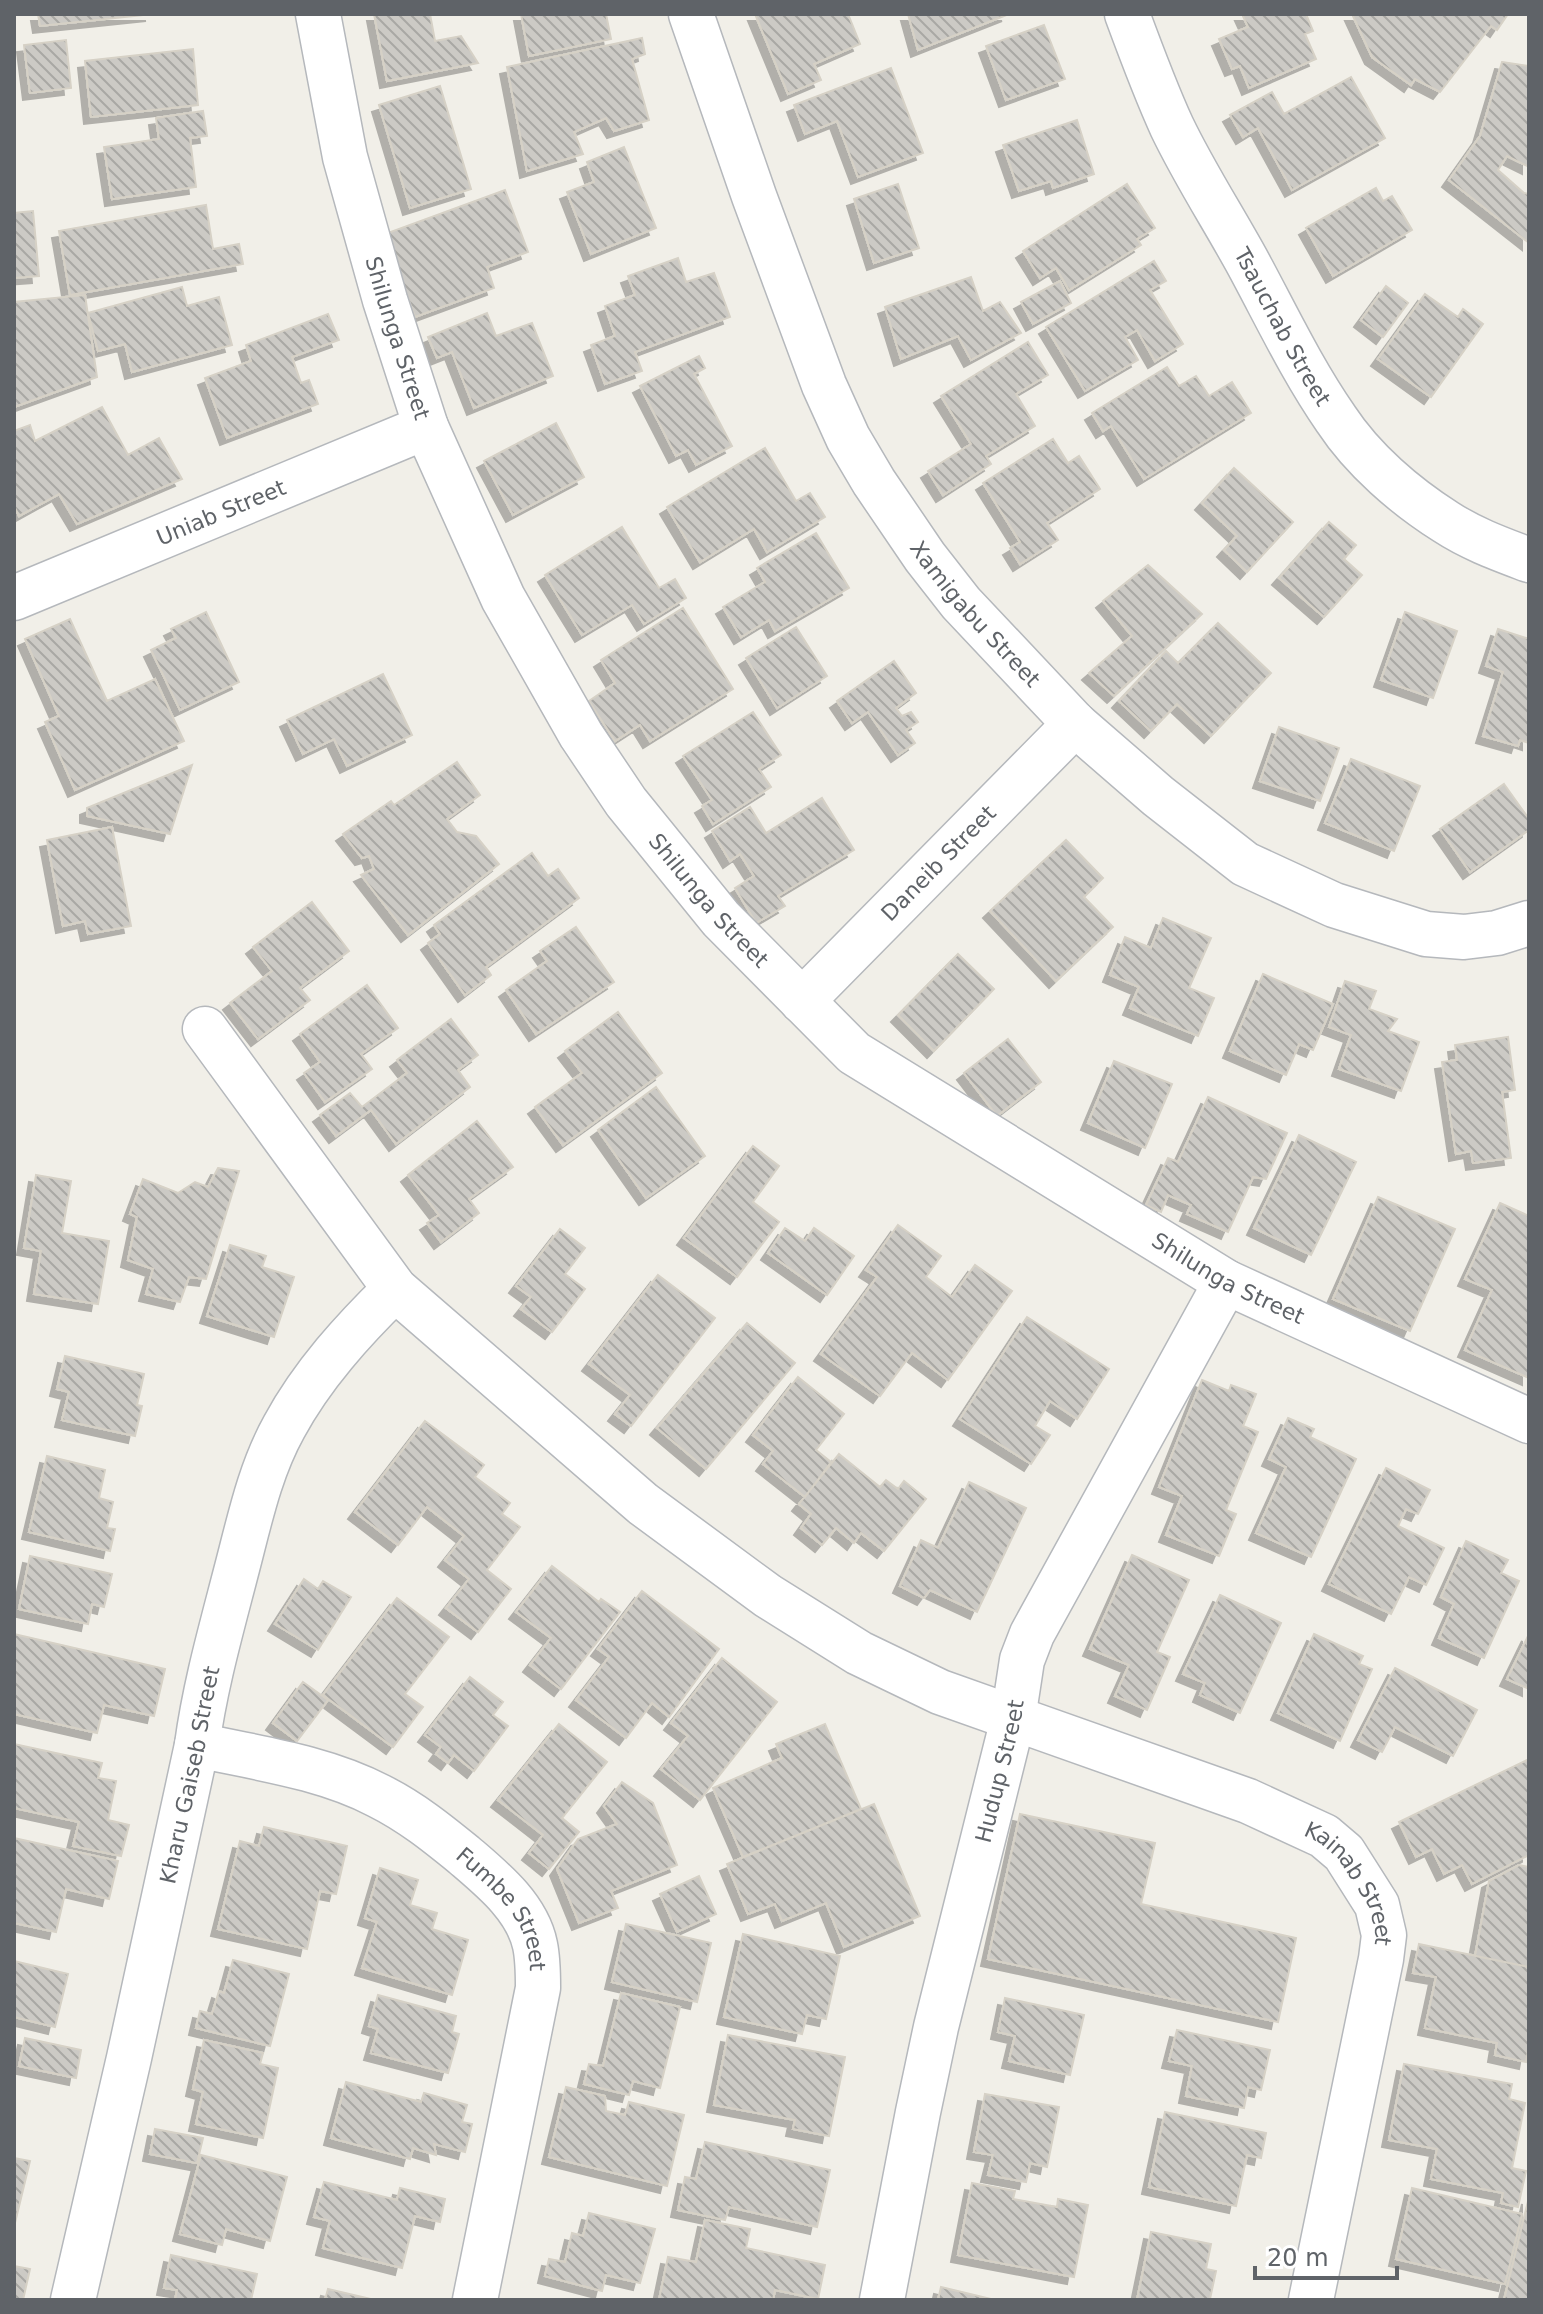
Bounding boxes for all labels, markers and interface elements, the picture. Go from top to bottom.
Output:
street label: Tsauchab Street [1229,242,1336,411]
street label: Shilunga Street [361,254,435,423]
street label: Uniab Street [153,474,290,550]
street label: Xamigabu Street [905,536,1046,692]
street label: Daneib Street [876,800,1001,926]
street label: Shilunga Street [644,828,774,973]
street label: Shilunga Street [1148,1227,1309,1329]
street label: Kharu Gaiseb Street [155,1663,224,1886]
street label: Hudup Street [970,1698,1028,1845]
street label: Kainab Street [1301,1816,1397,1948]
street label: Fumbe Street [452,1842,550,1972]
scale bar [1255,2230,1397,2280]
text: 20 m [1267,2244,1329,2272]

